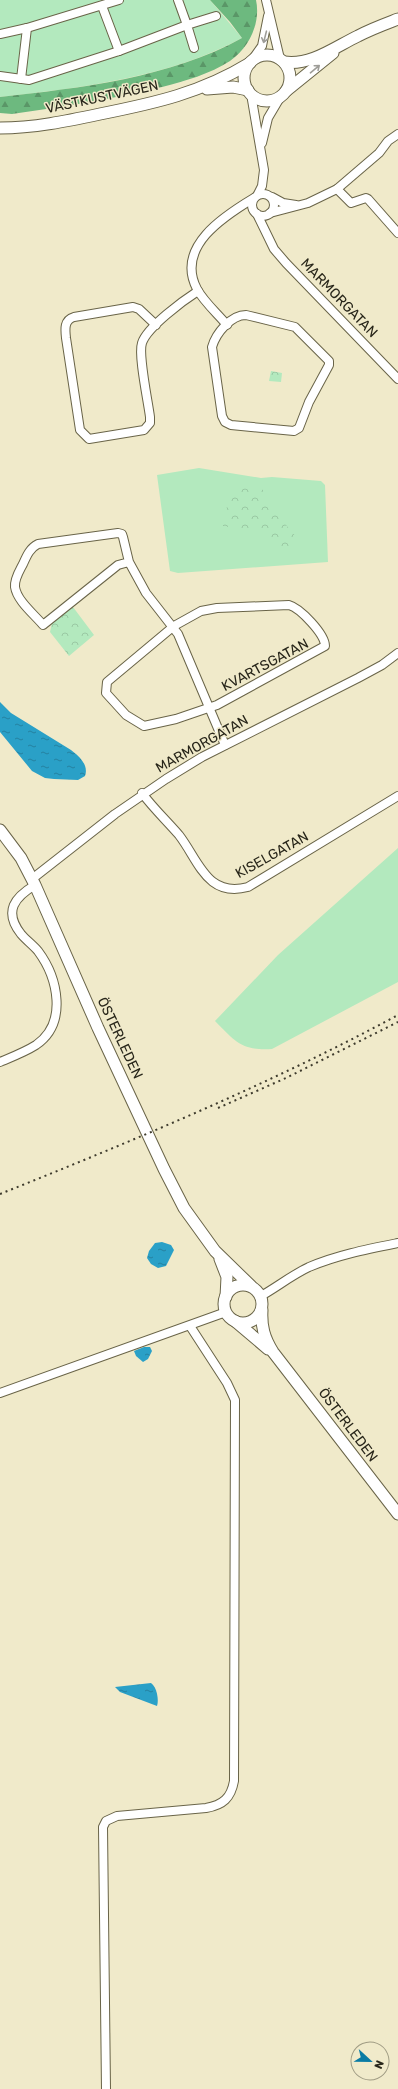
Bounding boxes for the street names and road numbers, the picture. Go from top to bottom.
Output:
street label: VÄSTKUSTVÄGEN [44,77,160,117]
street label: MARMORGATAN [297,255,381,341]
street label: KVARTSGATAN [219,635,311,695]
street label: MARMORGATAN [153,712,251,776]
street label: KISELGATAN [232,828,312,882]
street label: ÖSTERLEDEN [94,995,146,1081]
street label: ÖSTERLEDEN [315,1385,381,1465]

